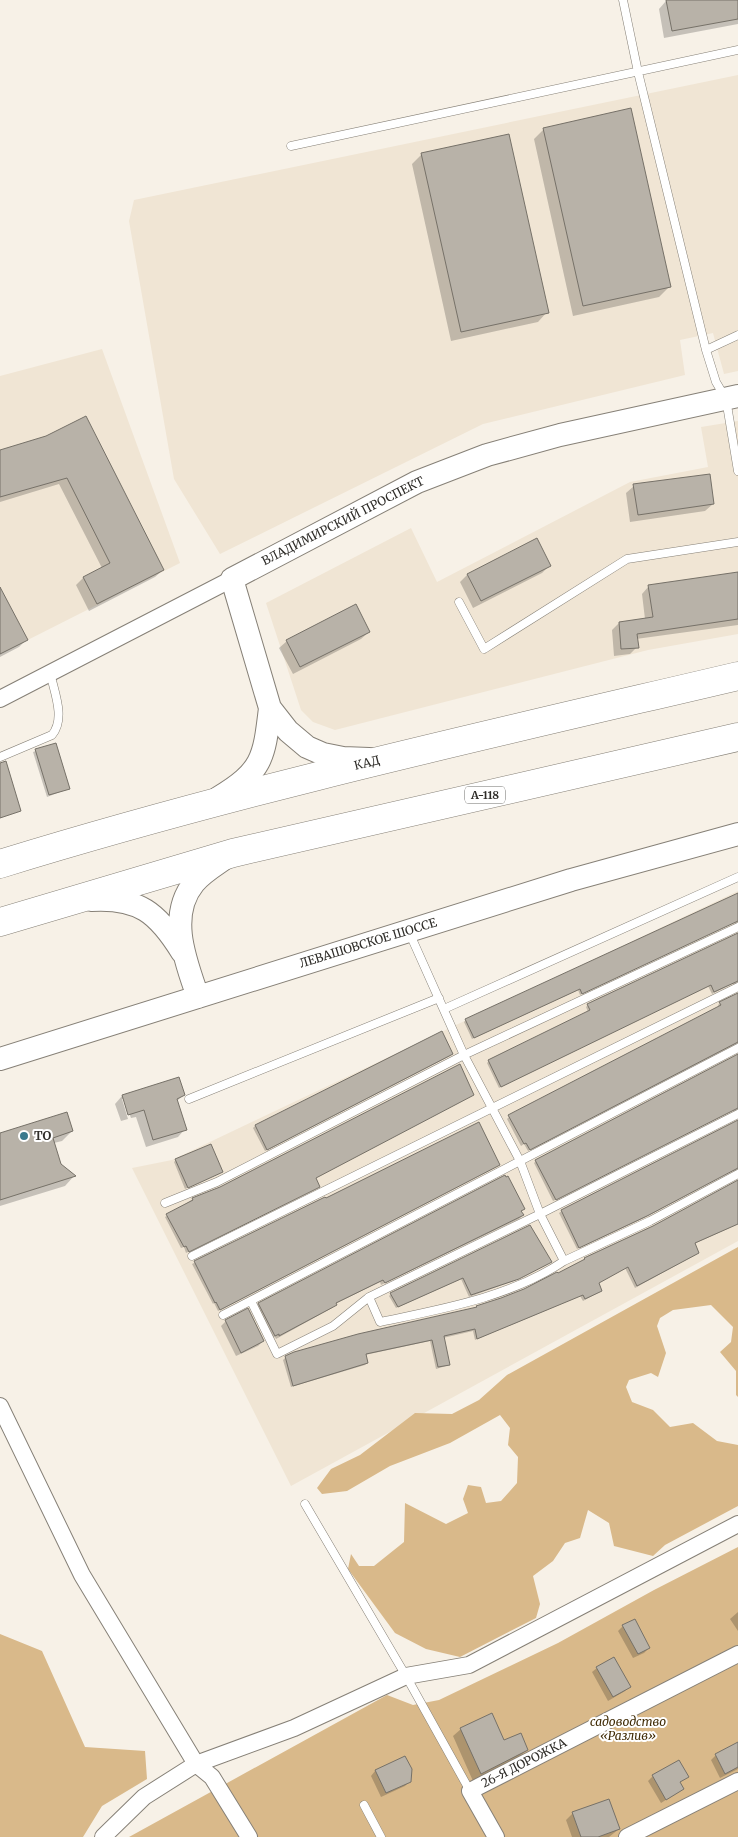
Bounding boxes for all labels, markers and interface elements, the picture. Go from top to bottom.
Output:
street label: ВЛАДИМИРСКИЙ ПРОСПЕКТ [259,473,427,568]
street label: КАД [352,752,382,773]
road number: А-118 [465,786,505,804]
street label: ЛЕВАШОВСКОЕ ШОССЕ [297,914,439,971]
place label: ТО [34,1128,52,1143]
marker: ТО [18,1130,30,1142]
park label: садоводство «Разлив» [590,1714,666,1743]
street label: 26-Я ДОРОЖКА [479,1734,569,1791]

